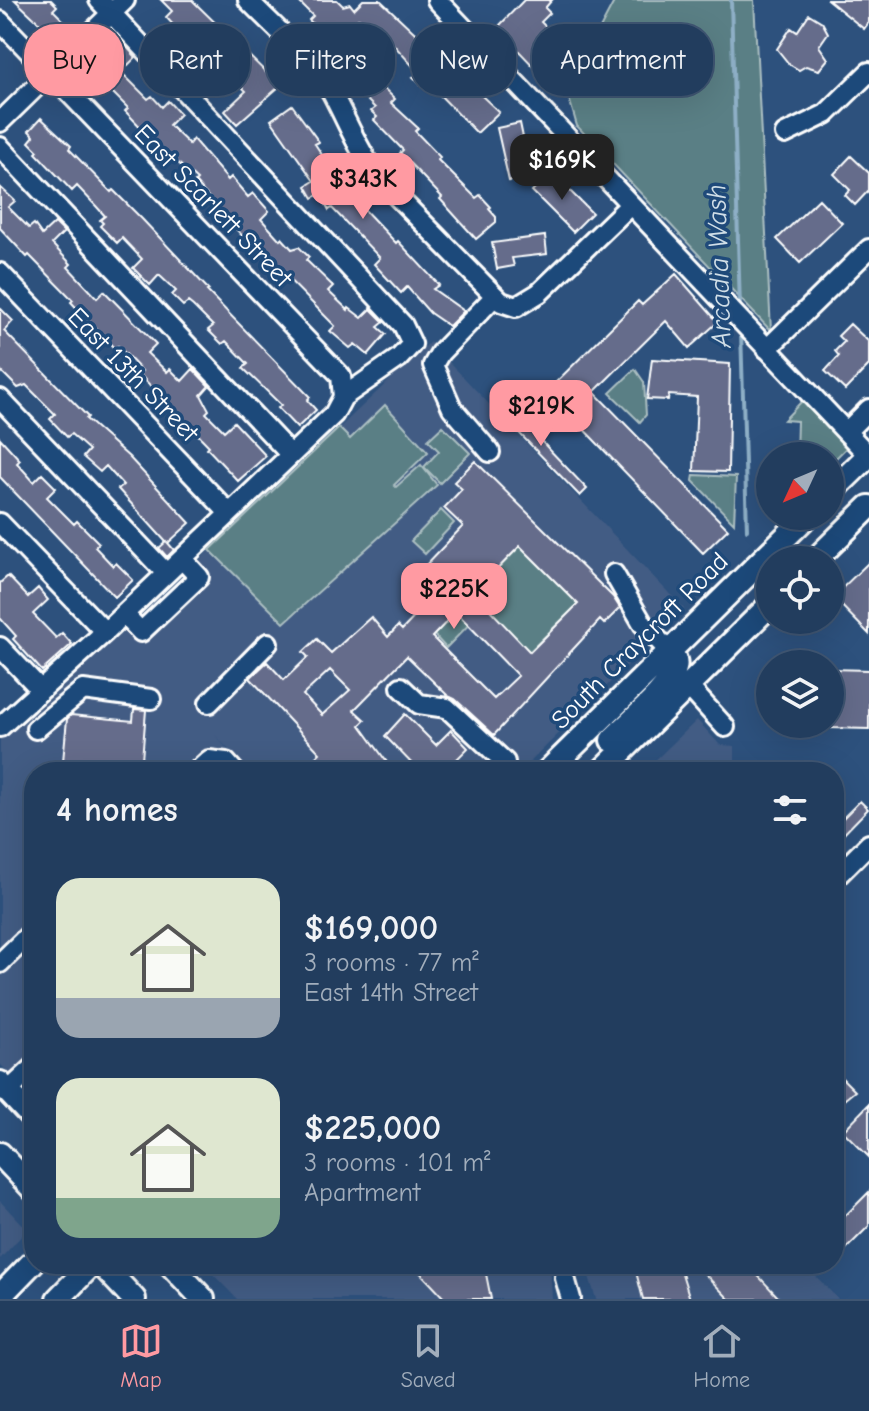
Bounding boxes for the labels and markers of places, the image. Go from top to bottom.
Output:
pin: $169K [506,134,618,202]
pin: $343K [307,153,419,221]
pin: $219K [485,380,597,448]
pin: $225K [398,563,510,631]

